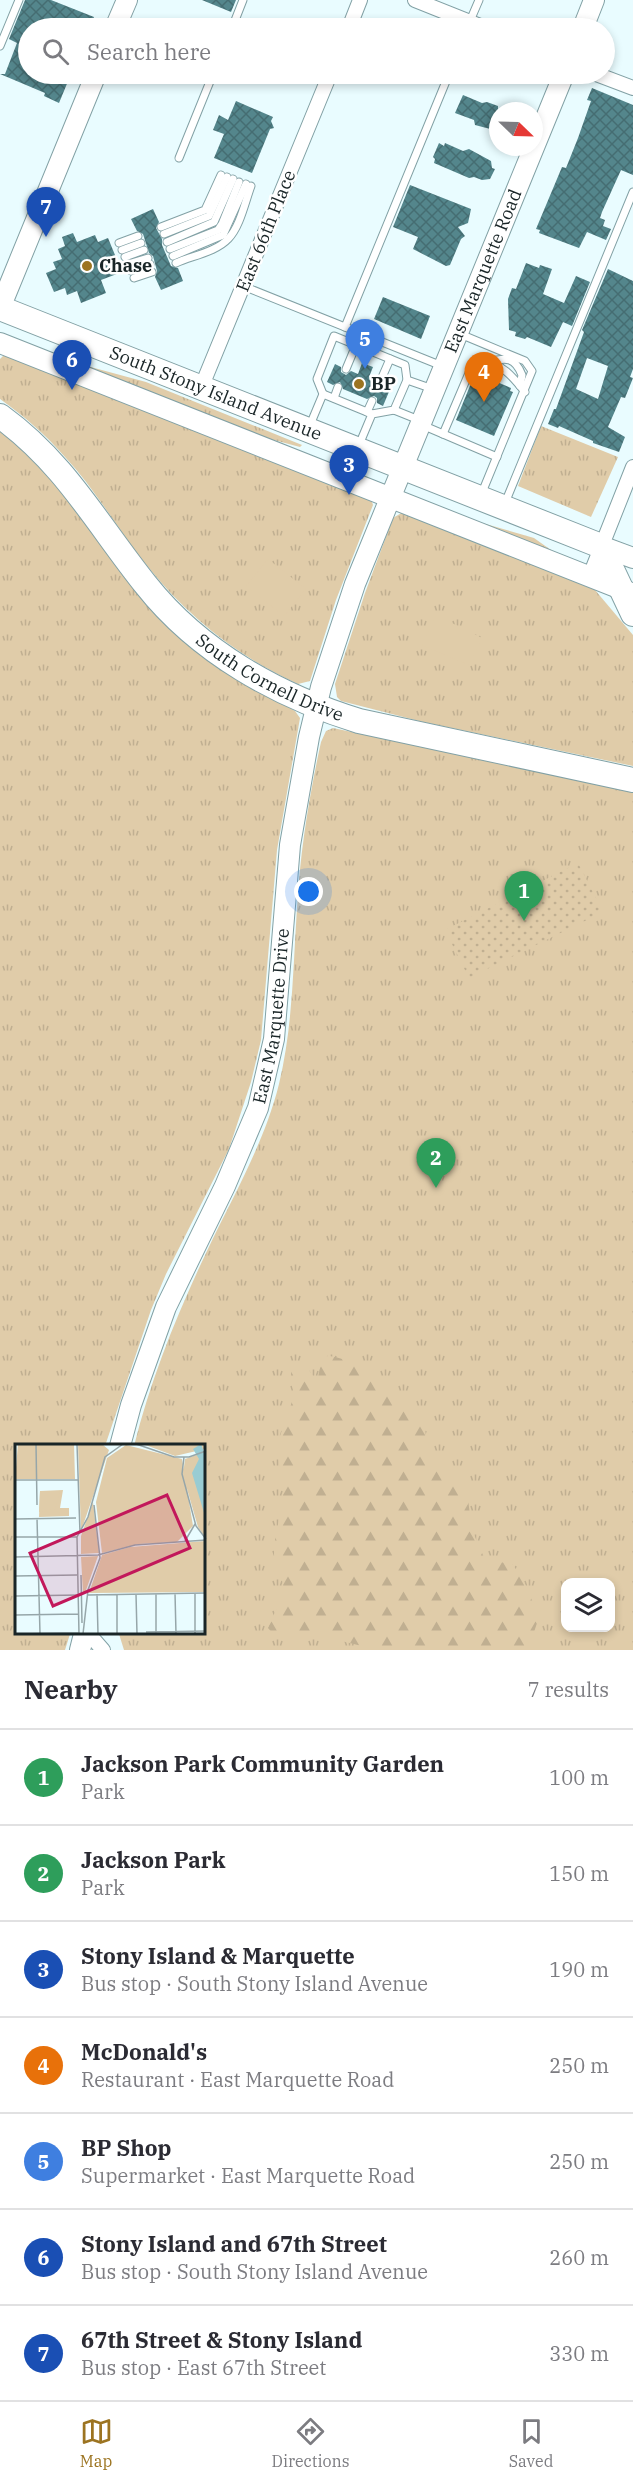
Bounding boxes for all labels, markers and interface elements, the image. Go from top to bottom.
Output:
search box [18,18,615,84]
icon: search [39,35,72,68]
text: Search here [87,37,211,66]
north arrow [489,102,543,156]
street label: East 66th Place [231,167,300,295]
street label: East Marquette Road [439,186,527,356]
pin: 7 [26,188,66,237]
place label: Chase [99,254,152,277]
marker: Chase [80,259,94,273]
pin: 5 [346,320,385,369]
pin: 6 [52,340,92,390]
street label: South Stony Island Avenue [107,341,325,445]
pin: 4 [464,352,504,402]
place label: BP [371,372,396,395]
marker: BP [352,377,366,391]
pin: 3 [330,446,368,495]
street label: South Cornell Drive [191,628,347,726]
pin: 1 [504,872,544,921]
your location [294,877,323,906]
street label: East Marquette Drive [247,927,294,1106]
pin: 2 [416,1138,456,1188]
inset map [15,1444,206,1635]
map controls [561,1578,615,1632]
button: layers [561,1578,615,1632]
text: Nearby [24,1672,118,1706]
text: 7 results [528,1676,609,1703]
text: Jackson Park Community Garden [81,1749,444,1778]
text: 1 [38,1764,50,1791]
text: 100 m [549,1764,609,1791]
text: Park [81,1778,125,1805]
text: Jackson Park [81,1845,225,1874]
text: 2 [38,1860,50,1887]
text: 150 m [549,1860,609,1887]
text: Park [81,1874,125,1901]
text: Stony Island & Marquette [81,1941,355,1970]
text: 3 [38,1956,50,1983]
text: 190 m [549,1956,609,1983]
text: Bus stop · South Stony Island Avenue [81,1970,428,1997]
text: McDonald's [81,2037,207,2066]
text: 4 [38,2052,50,2079]
text: 250 m [549,2052,609,2079]
text: Restaurant · East Marquette Road [81,2066,394,2093]
text: BP Shop [81,2133,171,2162]
text: 5 [38,2148,50,2175]
text: 250 m [549,2148,609,2175]
text: Supermarket · East Marquette Road [81,2162,415,2189]
text: Stony Island and 67th Street [81,2229,387,2258]
text: 6 [38,2244,50,2271]
text: 260 m [549,2244,609,2271]
text: Bus stop · South Stony Island Avenue [81,2258,428,2285]
text: 67th Street & Stony Island [81,2325,362,2354]
text: 7 [38,2340,50,2367]
text: 330 m [549,2340,609,2367]
text: Bus stop · East 67th Street [81,2354,326,2381]
tab: Map [80,2415,113,2471]
tab: Directions [272,2415,350,2471]
tab: Saved [509,2415,553,2471]

